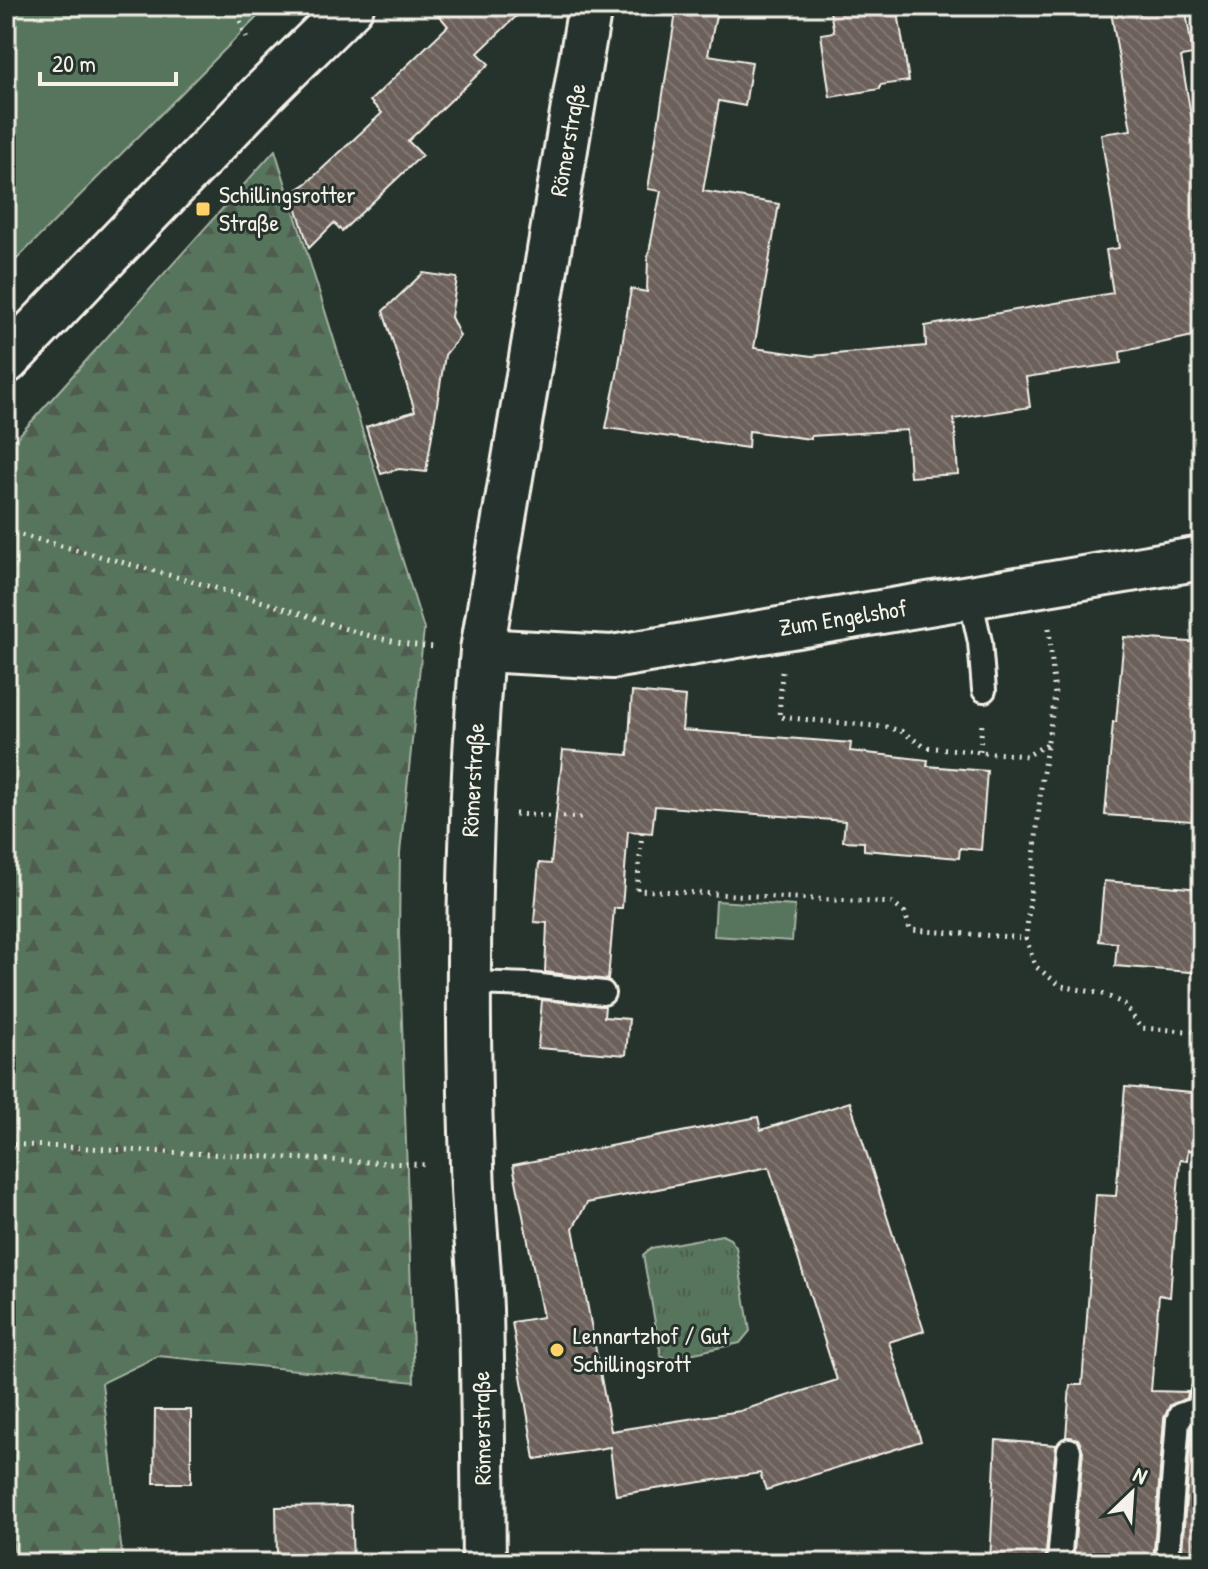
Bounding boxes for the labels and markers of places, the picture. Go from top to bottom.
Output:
place label: Schillingsrotter Straße [219,178,356,238]
marker: Schillingsrotter Straße [194,200,212,218]
place label: Lennartzhof / Gut Schillingsrott [573,1319,730,1379]
marker: Lennartzhof / Gut Schillingsrott [548,1341,566,1359]

